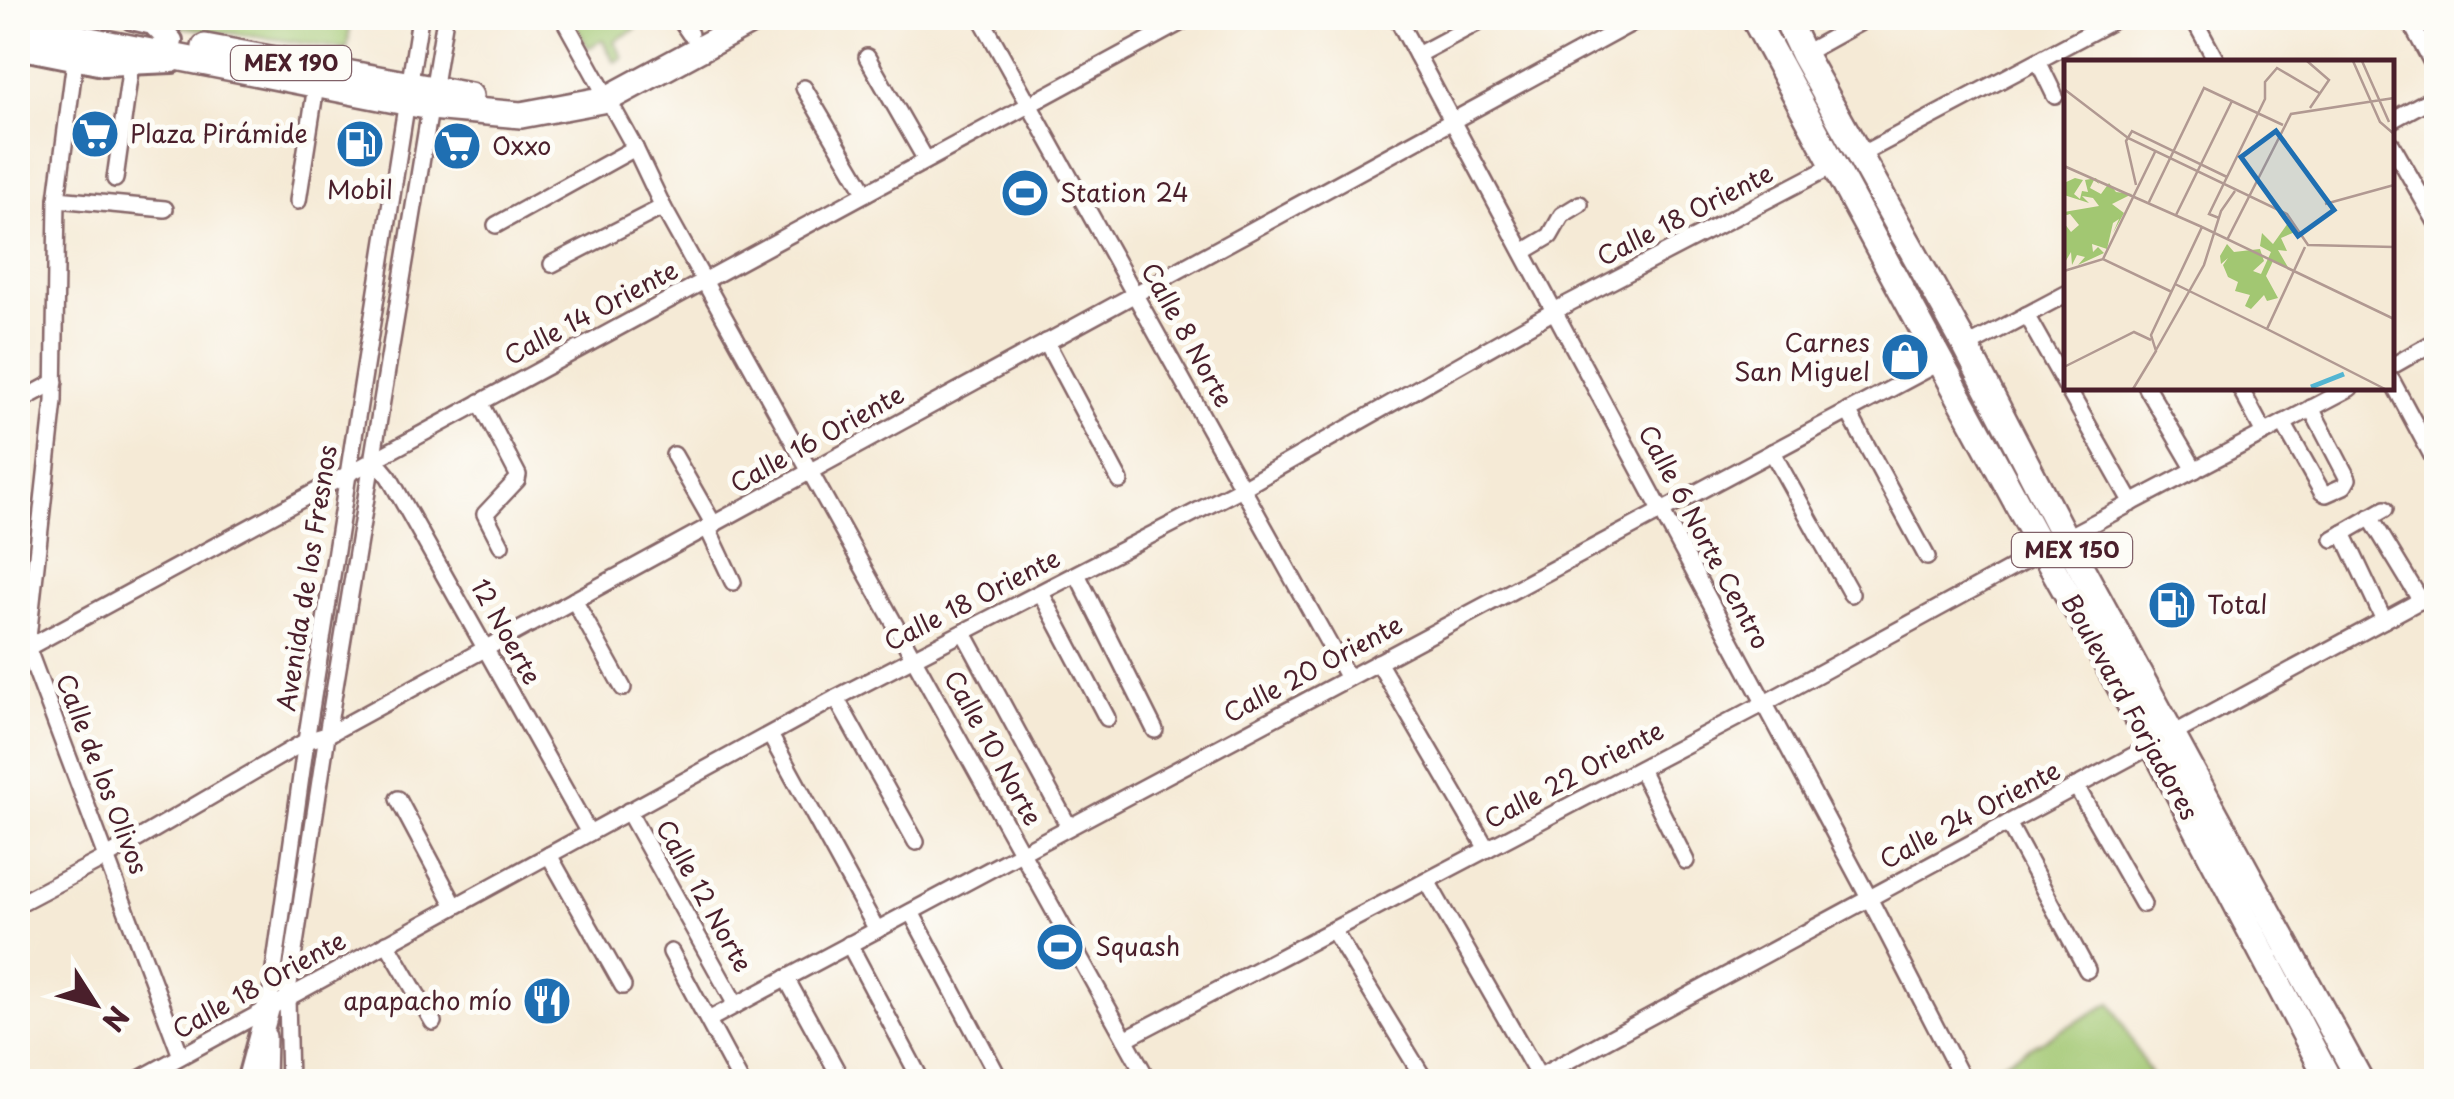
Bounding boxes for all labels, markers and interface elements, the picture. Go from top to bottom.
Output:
road number: MEX 190 [231,46,351,80]
inset map [2064,60,2394,390]
supermarket icon: Plaza Pirámide [69,108,121,160]
place label: Plaza Pirámide [130,114,308,152]
fuel station icon: Mobil [334,118,386,170]
supermarket icon: Oxxo [431,120,483,172]
place label: Oxxo [492,126,551,164]
street label: Calle 18 Oriente [1590,153,1779,275]
sports icon: Station 24 [999,167,1051,219]
place label: Mobil [327,170,393,208]
place label: Station 24 [1060,173,1189,211]
street label: Calle 14 Oriente [497,250,684,374]
street label: Calle 8 Norte [1132,255,1243,414]
place label: Carnes San Miguel [1734,323,1870,390]
shop icon: Carnes San Miguel [1879,331,1931,383]
street label: Calle 16 Oriente [723,375,910,502]
street label: Calle 6 Norte Centro [1630,418,1780,655]
street label: Avenida de los Fresnos [266,442,346,714]
road number: MEX 150 [2012,533,2132,567]
street label: Calle 18 Oriente [877,538,1066,660]
street label: 12 Noerte [462,572,552,691]
fuel station icon: Total [2146,579,2198,631]
place label: Total [2207,585,2267,623]
street label: Boulevard Forjadores [2053,586,2209,827]
street label: Calle 20 Oriente [1216,605,1409,731]
street label: Calle 10 Norte [935,663,1052,832]
street label: Calle de los Olivos [47,668,159,879]
street label: Calle 22 Oriente [1477,711,1670,837]
street label: Calle 24 Oriente [1872,750,2067,878]
street label: Calle 12 Norte [647,812,763,979]
street label: Calle 18 Oriente [165,921,352,1048]
sports icon: Squash [1034,921,1086,973]
place label: Squash [1095,927,1180,965]
north arrow [45,954,145,1054]
restaurant icon: apapacho mío [521,975,573,1027]
place label: apapacho mío [343,981,512,1019]
text: N [93,998,140,1041]

